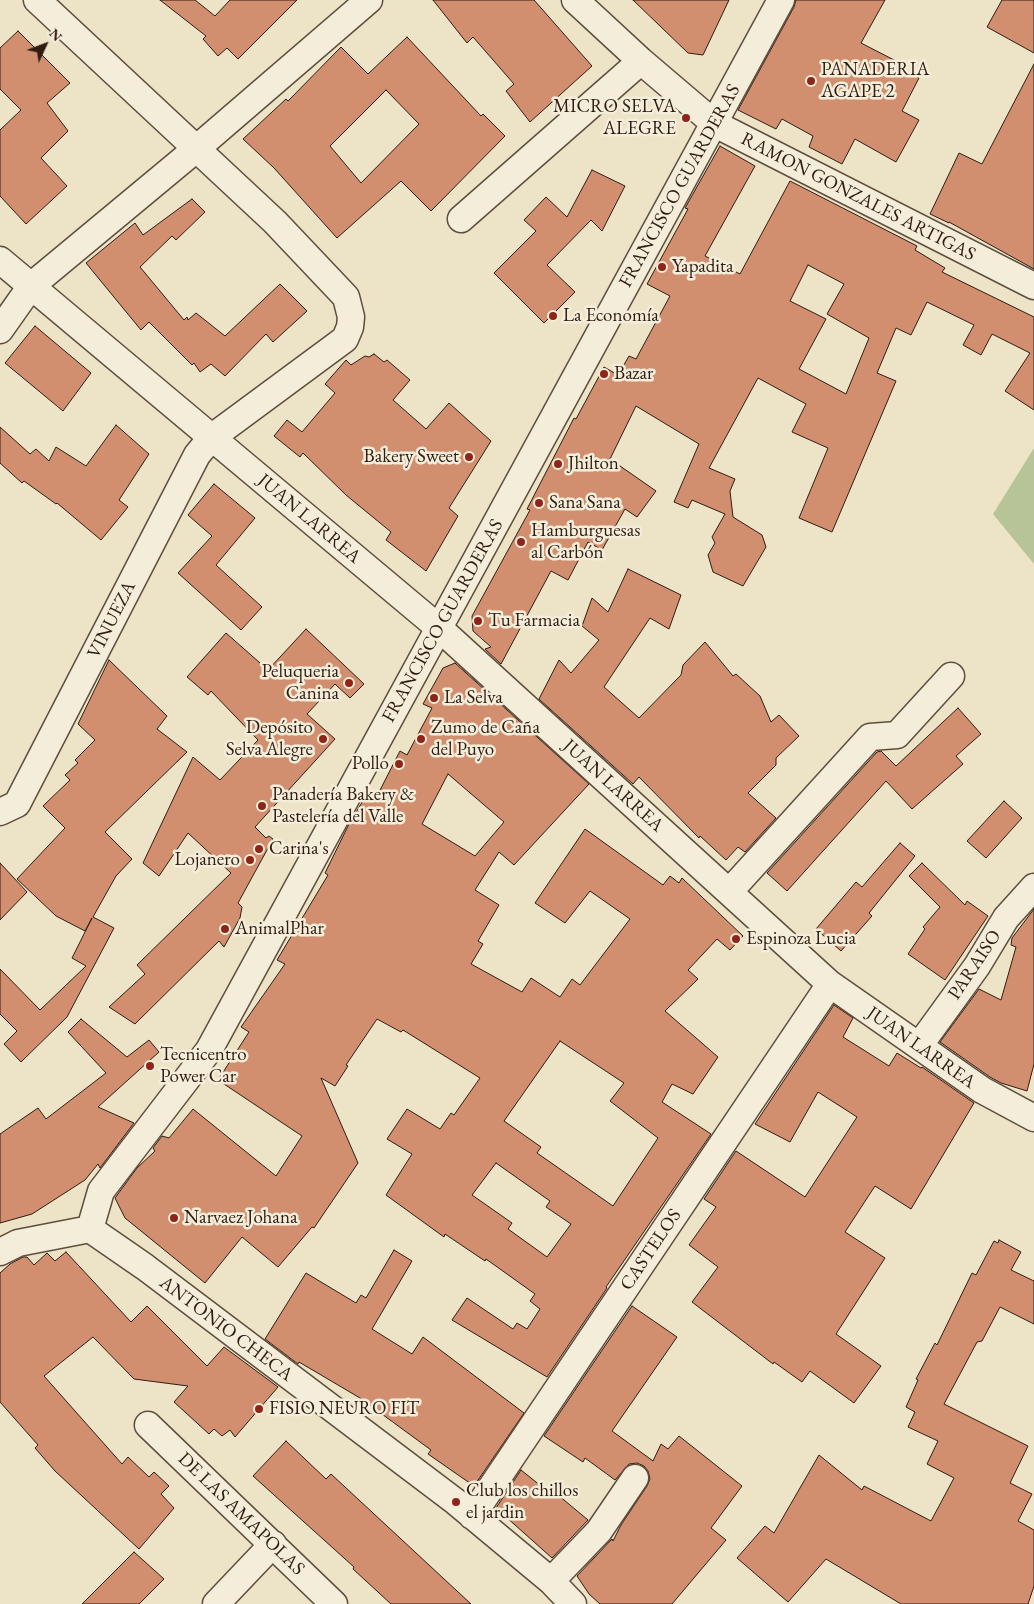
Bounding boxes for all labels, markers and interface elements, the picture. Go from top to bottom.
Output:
north arrow [20,20,70,70]
text: N [46,24,66,45]
place label: PANADERIA AGAPE 2 [821,59,929,103]
marker: PANADERIA AGAPE 2 [805,75,817,87]
street label: FRANCISCO GUARDERAS [615,80,745,292]
place label: MICRO SELVA ALEGRE [553,96,676,140]
marker: MICRO SELVA ALEGRE [680,112,692,124]
street label: RAMON GONZALES ARTIGAS [737,128,979,266]
place label: Yapadita [672,256,734,278]
marker: Yapadita [656,261,668,273]
place label: La Economía [563,305,659,327]
marker: La Economía [547,310,559,322]
place label: Bazar [614,363,653,385]
marker: Bazar [598,368,610,380]
place label: Bakery Sweet [364,446,459,468]
marker: Bakery Sweet [463,451,475,463]
place label: Jhilton [568,453,619,475]
marker: Jhilton [552,458,564,470]
street label: JUAN LARREA [253,469,365,569]
place label: Sana Sana [549,492,621,514]
marker: Sana Sana [533,497,545,509]
street label: FRANCISCO GUARDERAS [378,515,508,727]
place label: Hamburguesas al Carbón [531,520,640,564]
marker: Hamburguesas al Carbón [515,536,527,548]
street label: VINUEZA [83,578,141,662]
place label: Tu Farmacia [488,610,580,632]
marker: Tu Farmacia [472,615,484,627]
place label: Peluqueria Canina [262,661,339,705]
marker: Peluqueria Canina [343,677,355,689]
place label: La Selva [444,687,503,709]
marker: La Selva [428,692,440,704]
place label: Depósito Selva Alegre [226,717,313,761]
place label: Zumo de Caña del Puyo [431,717,540,761]
marker: Depósito Selva Alegre [317,733,329,745]
marker: Zumo de Caña del Puyo [415,733,427,745]
street label: JUAN LARREA [558,735,668,837]
place label: Pollo [352,753,389,775]
marker: Pollo [393,758,405,770]
place label: Panadería Bakery & Pastelería del Valle [272,784,414,828]
marker: Panadería Bakery & Pastelería del Valle [256,800,268,812]
place label: Carina's [269,838,329,860]
marker: Carina's [253,843,265,855]
place label: Lojanero [174,849,240,871]
marker: Lojanero [244,854,256,866]
place label: AnimalPhar [235,918,324,940]
marker: AnimalPhar [219,923,231,935]
street label: PARAISO [943,926,1007,1004]
place label: Espinoza Lucia [746,928,856,950]
marker: Espinoza Lucia [730,933,742,945]
street label: JUAN LARREA [862,1002,980,1094]
place label: Tecnicentro Power Car [160,1044,247,1088]
marker: Tecnicentro Power Car [144,1060,156,1072]
street label: CASTELOS [615,1205,687,1295]
place label: Narvaez Johana [184,1207,298,1229]
marker: Narvaez Johana [168,1212,180,1224]
street label: ANTONIO CHECA [155,1271,297,1387]
place label: FISIO NEURO FIT [269,1398,419,1420]
marker: FISIO NEURO FIT [253,1403,265,1415]
street label: DE LAS AMAPOLAS [173,1448,309,1580]
place label: Club los chillos el jardin [466,1480,578,1524]
marker: Club los chillos el jardin [450,1496,462,1508]

